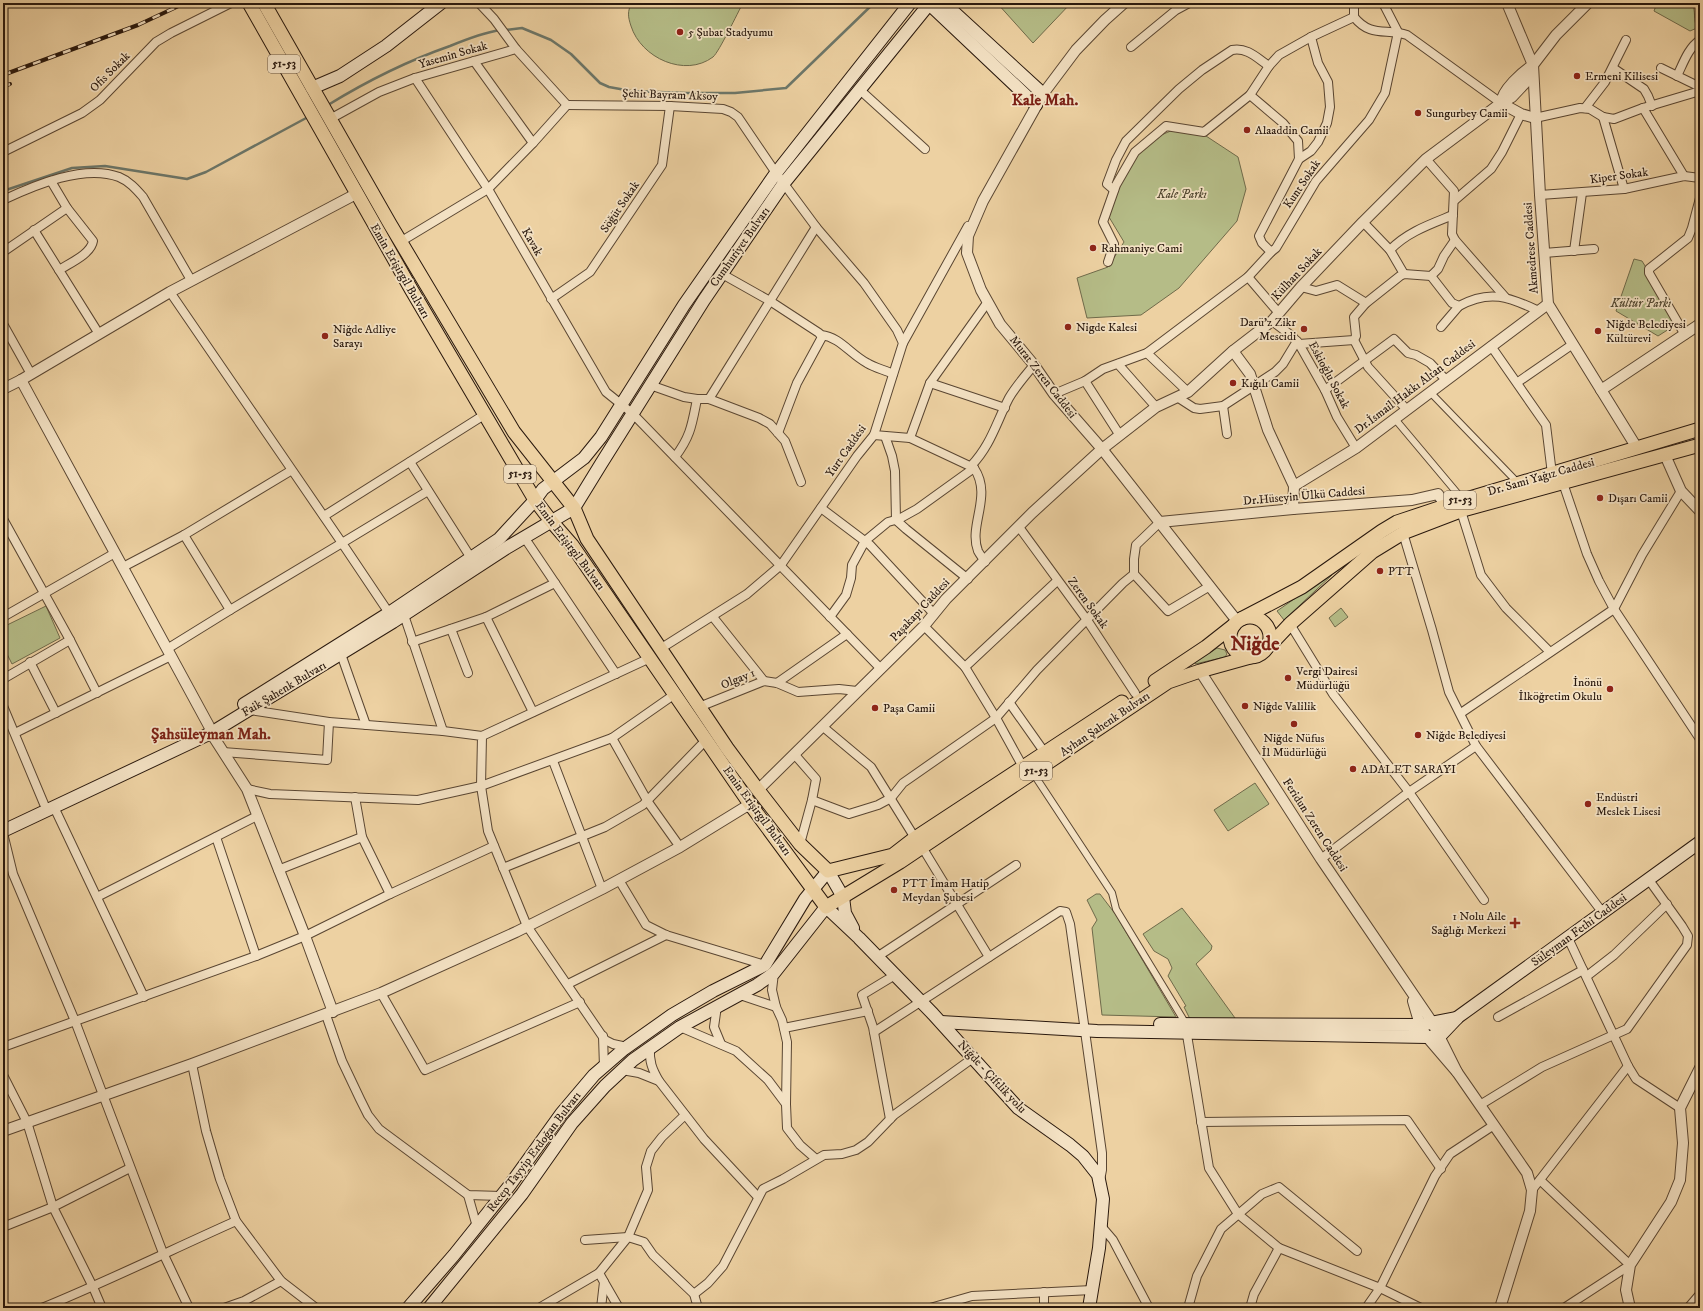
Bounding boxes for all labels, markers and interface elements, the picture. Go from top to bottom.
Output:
place label: 5 Şubat Stadyumu [688,25,773,40]
marker: 5 Şubat Stadyumu [675,27,685,37]
street label: Yasemin Sokak [417,38,489,72]
street label: Ofis Sokak [87,49,133,95]
road number: 51-53 [268,55,300,73]
place label: Ermeni Kilisesi [1585,69,1658,84]
marker: Ermeni Kilisesi [1572,71,1582,81]
street label: Şehit Bayram Aksoy [622,86,718,104]
district label: Kale Mah. [1012,90,1078,110]
place label: Sungurbey Camii [1426,106,1508,121]
marker: Sungurbey Camii [1413,108,1423,118]
place label: Alaaddin Camii [1255,123,1329,138]
marker: Alaaddin Camii [1242,125,1252,135]
street label: Kunt Sokak [1280,157,1324,211]
street label: Kiper Sokak [1589,164,1649,188]
street label: Söğüt Sokak [597,178,643,236]
park label: Kale Parkı [1156,187,1207,202]
street label: Akmedrese Caddesi [1520,202,1542,294]
street label: Cumhuriyet Bulvarı [707,204,773,290]
street label: Emin Erişirgil Bulvarı [367,221,433,321]
street label: Kavak [518,225,546,259]
place label: Rahmaniye Cami [1101,241,1182,256]
marker: Rahmaniye Cami [1088,243,1098,253]
street label: Külhan Sokak [1269,244,1325,304]
park label: Kültür Parkı [1610,296,1671,311]
place label: Darü’z Zikr Mescidi [1240,315,1297,344]
place label: Niğde Belediyesi Kültürevi [1606,317,1686,346]
place label: Nigde Kalesi [1076,320,1137,335]
place label: Niğde Adliye Sarayı [333,322,396,351]
marker: Nigde Kalesi [1063,322,1073,332]
marker: Darü’z Zikr Mescidi [1299,324,1309,334]
marker: Niğde Belediyesi Kültürevi [1593,326,1603,336]
marker: Niğde Adliye Sarayı [320,331,330,341]
street label: Murat Zeren Caddesi [1006,333,1080,421]
street label: Dr.İsmail Hakkı Altan Caddesi [1352,337,1478,437]
street label: Eskioğlu Sokak [1305,339,1353,411]
place label: Kığılı Camii [1241,376,1299,391]
marker: Kığılı Camii [1228,378,1238,388]
street label: Yurt Caddesi [822,422,870,480]
street label: Dr. Sami Yağız Caddesi [1486,455,1596,499]
road number: 51-53 [504,465,536,483]
street label: Dr.Hüseyin Ülkü Caddesi [1242,483,1366,509]
road number: 51-53 [1444,491,1476,509]
place label: Dışarı Camii [1608,491,1668,506]
marker: Dışarı Camii [1595,493,1605,503]
street label: Emin Erişirgil Bulvarı [532,499,608,593]
place label: PTT [1388,564,1414,579]
marker: PTT [1375,566,1385,576]
street label: Zeren Sokak [1064,574,1112,632]
street label: Paşakapı Caddesi [887,575,953,645]
district label: Niğde [1230,632,1280,657]
street label: Faik Şahenk Bulvarı [239,658,329,720]
place label: Vergi Dairesi Müdürlüğü [1295,664,1358,693]
street label: Olgay 1 [719,665,757,693]
marker: Vergi Dairesi Müdürlüğü [1283,673,1293,683]
place label: İnönü İlköğretim Okulu [1519,675,1602,704]
marker: İnönü İlköğretim Okulu [1605,684,1615,694]
street label: Ayhan Şahenk Bulvarı [1057,688,1153,760]
place label: Niğde Valilik [1253,699,1316,714]
place label: Paşa Camii [883,701,935,716]
marker: Niğde Valilik [1240,701,1250,711]
marker: Paşa Camii [870,703,880,713]
marker: Niğde Nüfus İl Müdürlüğü [1289,719,1299,729]
district label: Şahsüleyman Mah. [151,724,271,744]
place label: Niğde Belediyesi [1426,728,1506,743]
marker: Niğde Belediyesi [1413,730,1423,740]
place label: Niğde Nüfus İl Müdürlüğü [1262,731,1327,760]
road number: 51-53 [1020,762,1052,780]
place label: ADALET SARAYI [1361,762,1456,777]
street label: Emin Erişirgil Bulvarı [719,763,795,859]
marker: ADALET SARAYI [1348,764,1358,774]
street label: Feridun Zeren Caddesi [1279,776,1351,874]
place label: Endüstri Meslek Lisesi [1596,790,1661,819]
marker: Endüstri Meslek Lisesi [1583,799,1593,809]
place label: PTT İmam Hatip Meydan Şubesi [902,876,989,905]
marker: PTT İmam Hatip Meydan Şubesi [889,885,899,895]
street label: Süleyman Fethi Caddesi [1528,890,1630,970]
place label: 1 Nolu Aile Sağlığı Merkezi [1431,909,1506,938]
marker: 1 Nolu Aile Sağlığı Merkezi [1509,917,1521,929]
street label: Niğde - Çiftlik yolu [954,1037,1030,1117]
street label: Recep Tayyip Erdoğan Bulvarı [484,1089,584,1215]

